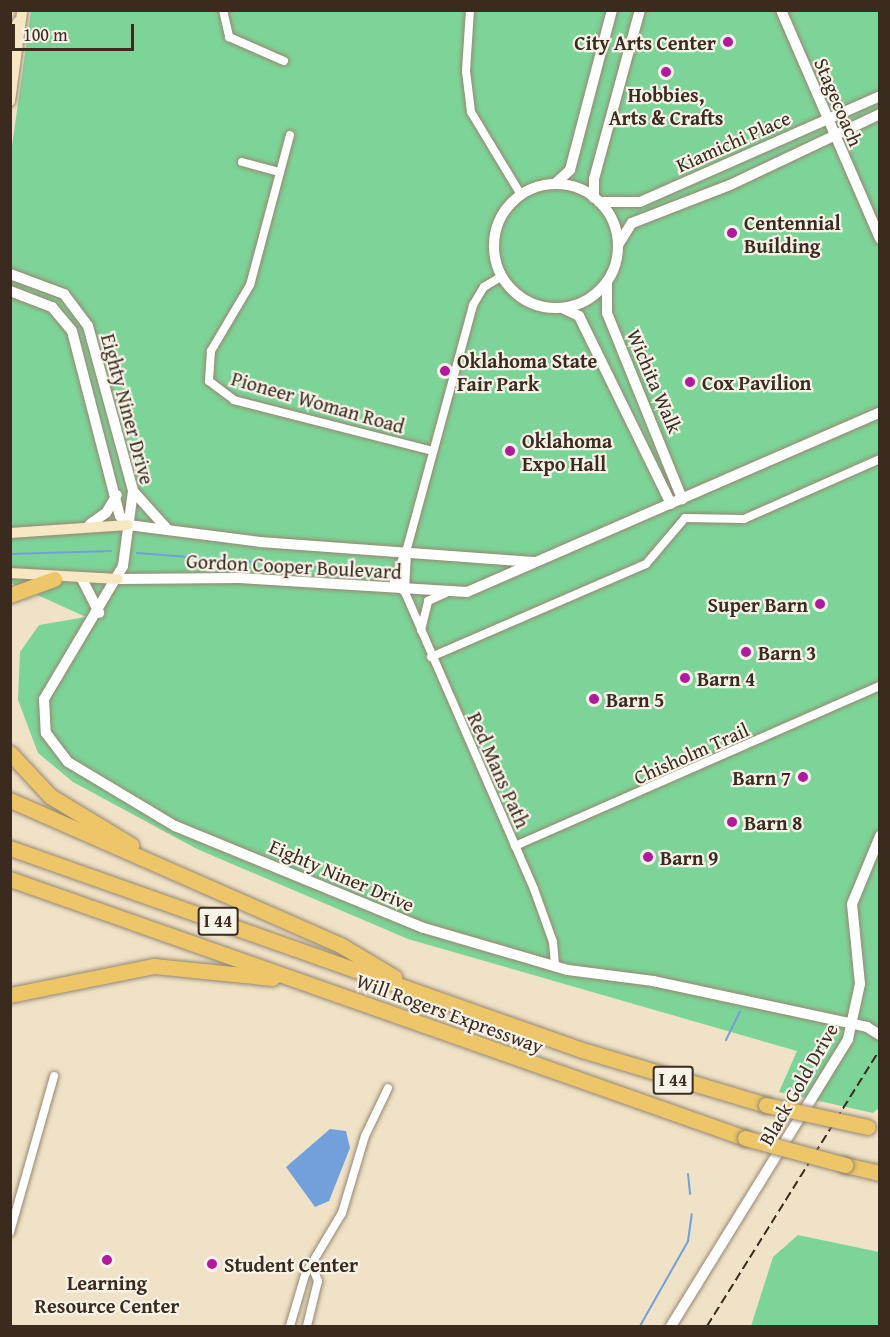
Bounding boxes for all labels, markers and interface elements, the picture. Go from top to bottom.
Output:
scale bar [15,12,136,50]
text: 100 m [23,21,68,48]
place label: City Arts Center [574,30,716,54]
marker: City Arts Center [721,35,735,49]
street label: Stagecoach [810,54,868,150]
marker: Hobbies, Arts & Crafts [659,65,673,79]
place label: Hobbies, Arts & Crafts [609,82,723,129]
street label: Kiamichi Place [672,105,794,177]
place label: Centennial Building [744,210,841,257]
marker: Centennial Building [725,226,739,240]
street label: Wichita Walk [622,326,688,436]
street label: Eighty Niner Drive [96,331,160,487]
place label: Oklahoma State Fair Park [457,348,597,395]
marker: Oklahoma State Fair Park [438,364,452,378]
street label: Pioneer Woman Road [229,366,407,438]
place label: Cox Pavilion [702,370,811,394]
marker: Cox Pavilion [683,375,697,389]
place label: Oklahoma Expo Hall [522,428,612,475]
marker: Oklahoma Expo Hall [503,444,517,458]
street label: Gordon Cooper Boulevard [186,548,402,584]
place label: Super Barn [708,592,808,616]
marker: Super Barn [813,597,827,611]
place label: Barn 3 [758,640,816,664]
marker: Barn 3 [739,645,753,659]
place label: Barn 4 [697,666,755,690]
marker: Barn 4 [678,671,692,685]
place label: Barn 5 [606,687,664,711]
marker: Barn 5 [587,692,601,706]
street label: Red Mans Path [463,709,535,831]
street label: Chisholm Trail [630,717,752,789]
place label: Barn 7 [733,765,791,789]
marker: Barn 7 [796,770,810,784]
place label: Barn 8 [744,810,802,834]
marker: Barn 8 [725,815,739,829]
street label: Eighty Niner Drive [266,834,418,916]
place label: Barn 9 [660,845,718,869]
marker: Barn 9 [641,850,655,864]
road number: I 44 [197,906,239,936]
street label: Will Rogers Expressway [353,968,547,1058]
street label: Black Gold Drive [753,1019,843,1149]
road number: I 44 [652,1065,694,1095]
place label: Student Center [224,1252,358,1276]
marker: Learning Resource Center [100,1253,114,1267]
marker: Student Center [205,1257,219,1271]
place label: Learning Resource Center [35,1270,179,1317]

